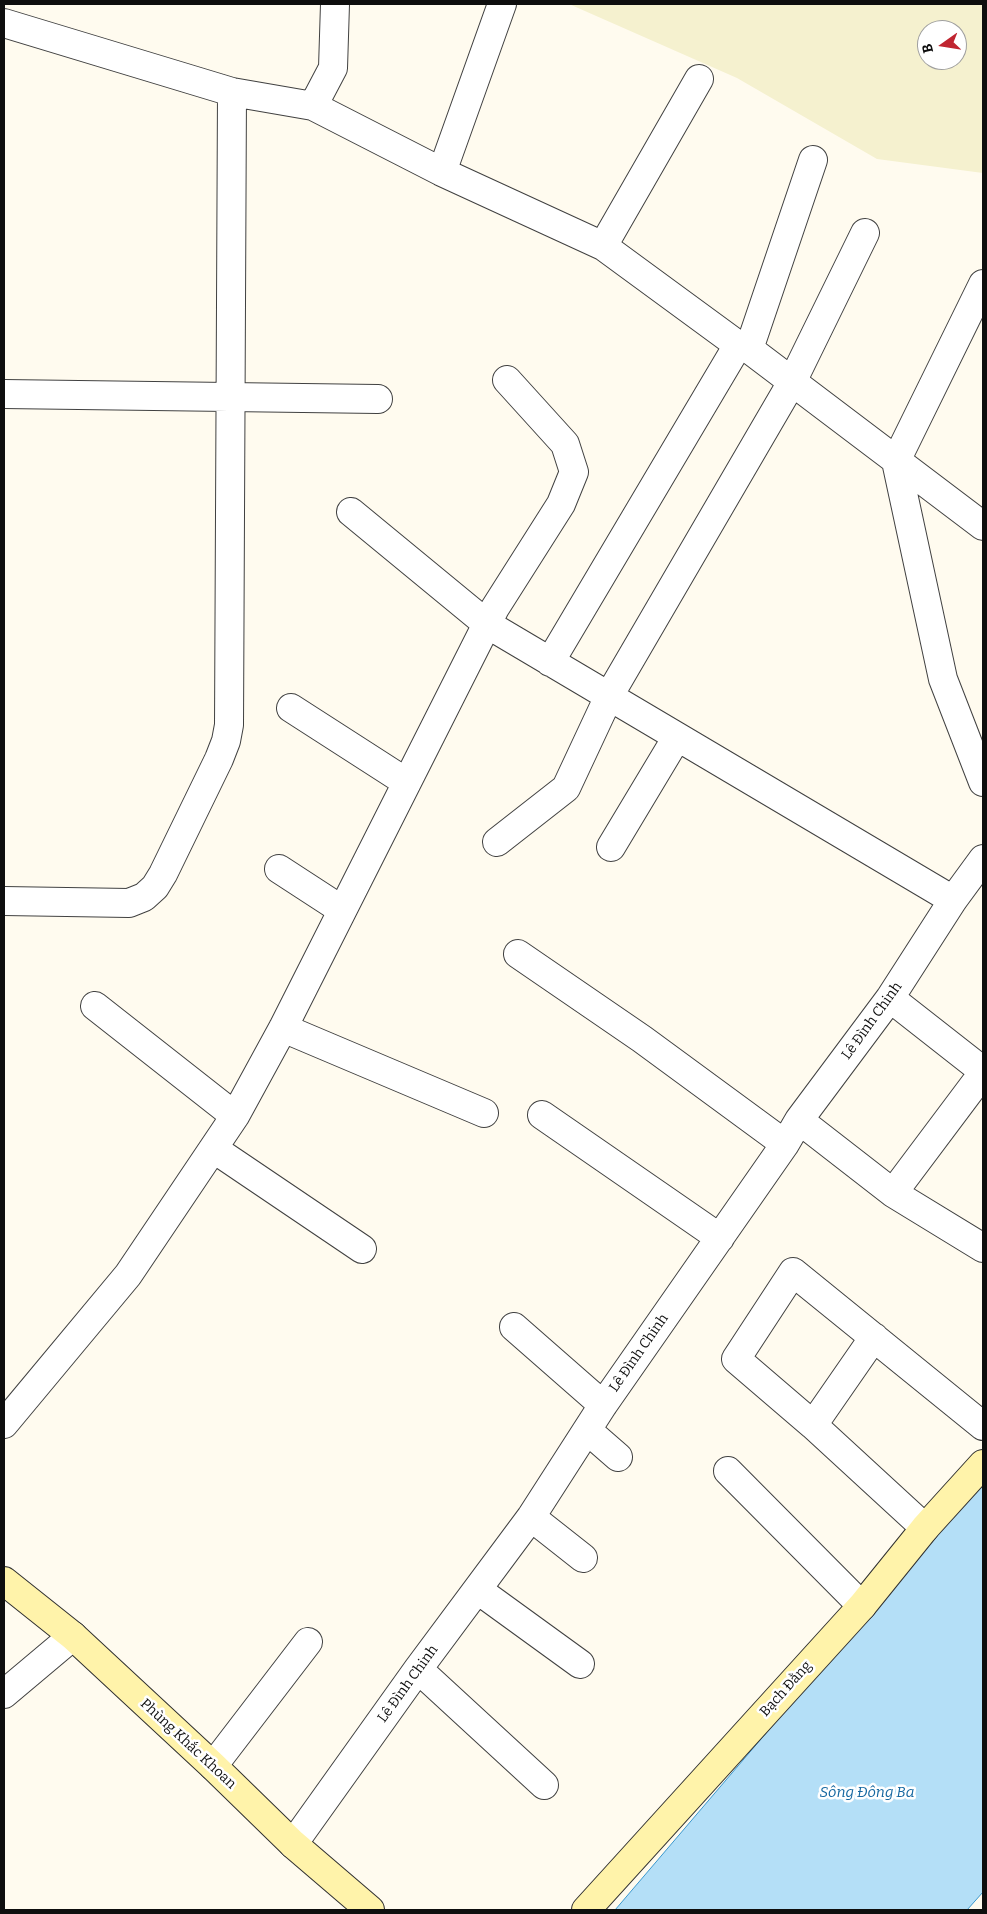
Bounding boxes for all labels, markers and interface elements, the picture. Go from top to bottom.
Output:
north arrow [917,20,967,70]
text: B [919,42,937,55]
street label: Lê Đình Chinh [838,979,906,1063]
street label: Lê Đình Chinh [606,1311,672,1395]
street label: Lê Đình Chinh [374,1642,442,1726]
street label: Bạch Đằng [757,1658,815,1720]
street label: Phùng Khắc Khoan [137,1695,239,1793]
water label: Sông Đông Ba [820,1784,914,1802]

